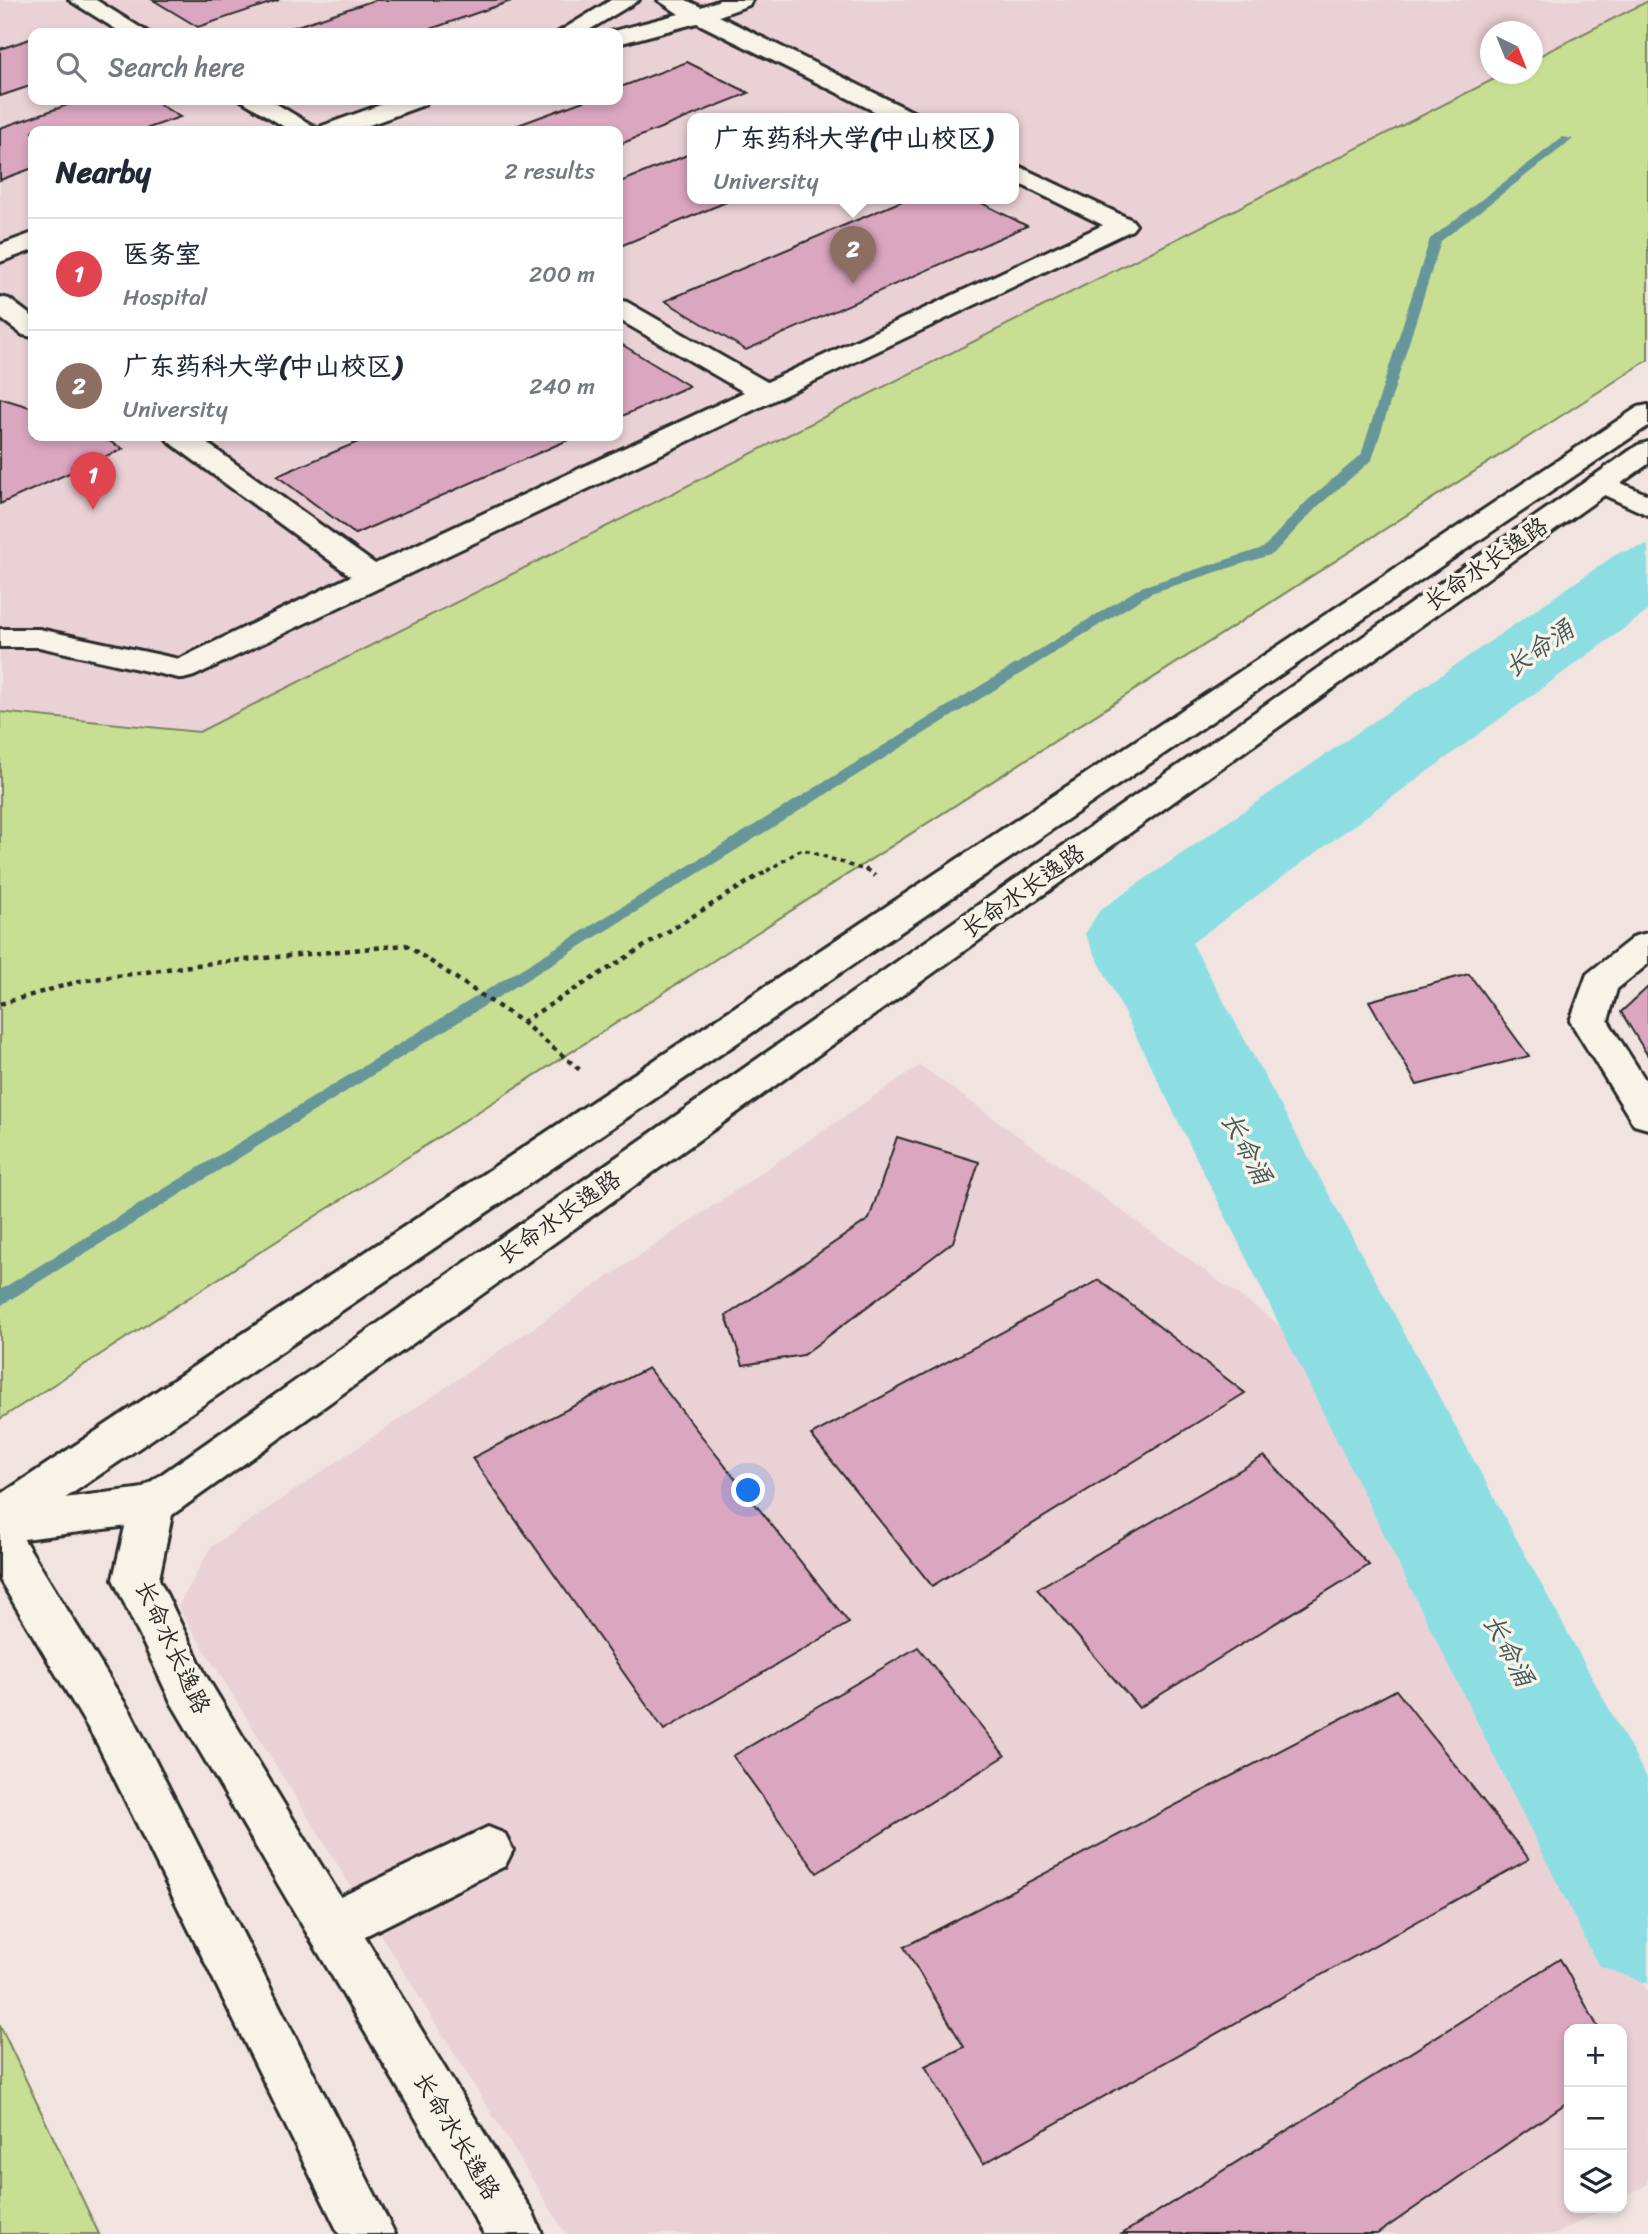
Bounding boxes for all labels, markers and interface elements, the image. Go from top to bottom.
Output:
north arrow [1480,21,1543,84]
search box [28,28,623,105]
text: Search here [108,44,245,90]
icon: search [52,48,90,86]
popup [687,113,1019,204]
text: 广东药科大学(中山校区) [714,115,992,161]
text: Nearby [56,145,151,199]
text: 2 results [504,151,595,192]
text: University [714,161,818,202]
pin: 2 [830,226,876,284]
text: 医务室 [123,231,201,277]
text: 1 [74,254,84,295]
text: 200 m [529,254,595,295]
text: Hospital [123,277,207,318]
text: 广东药科大学(中山校区) [123,343,401,389]
text: 2 [72,366,86,407]
text: 240 m [529,366,595,407]
text: University [123,389,228,430]
pin: 1 [70,452,116,510]
street label: 长命水长逸路 [1415,506,1557,622]
water label: 长命涌 [1494,606,1585,689]
street label: 长命水长逸路 [952,833,1094,949]
water label: 长命涌 [1208,1103,1286,1194]
street label: 长命水长逸路 [488,1159,630,1275]
your location [731,1473,765,1507]
street label: 长命水长逸路 [124,1573,222,1721]
water label: 长命涌 [1470,1605,1548,1696]
map controls [1564,2024,1627,2213]
button: + [1564,2024,1627,2087]
street label: 长命水长逸路 [402,2063,512,2209]
button: − [1564,2087,1627,2150]
button: layers [1564,2150,1627,2213]

